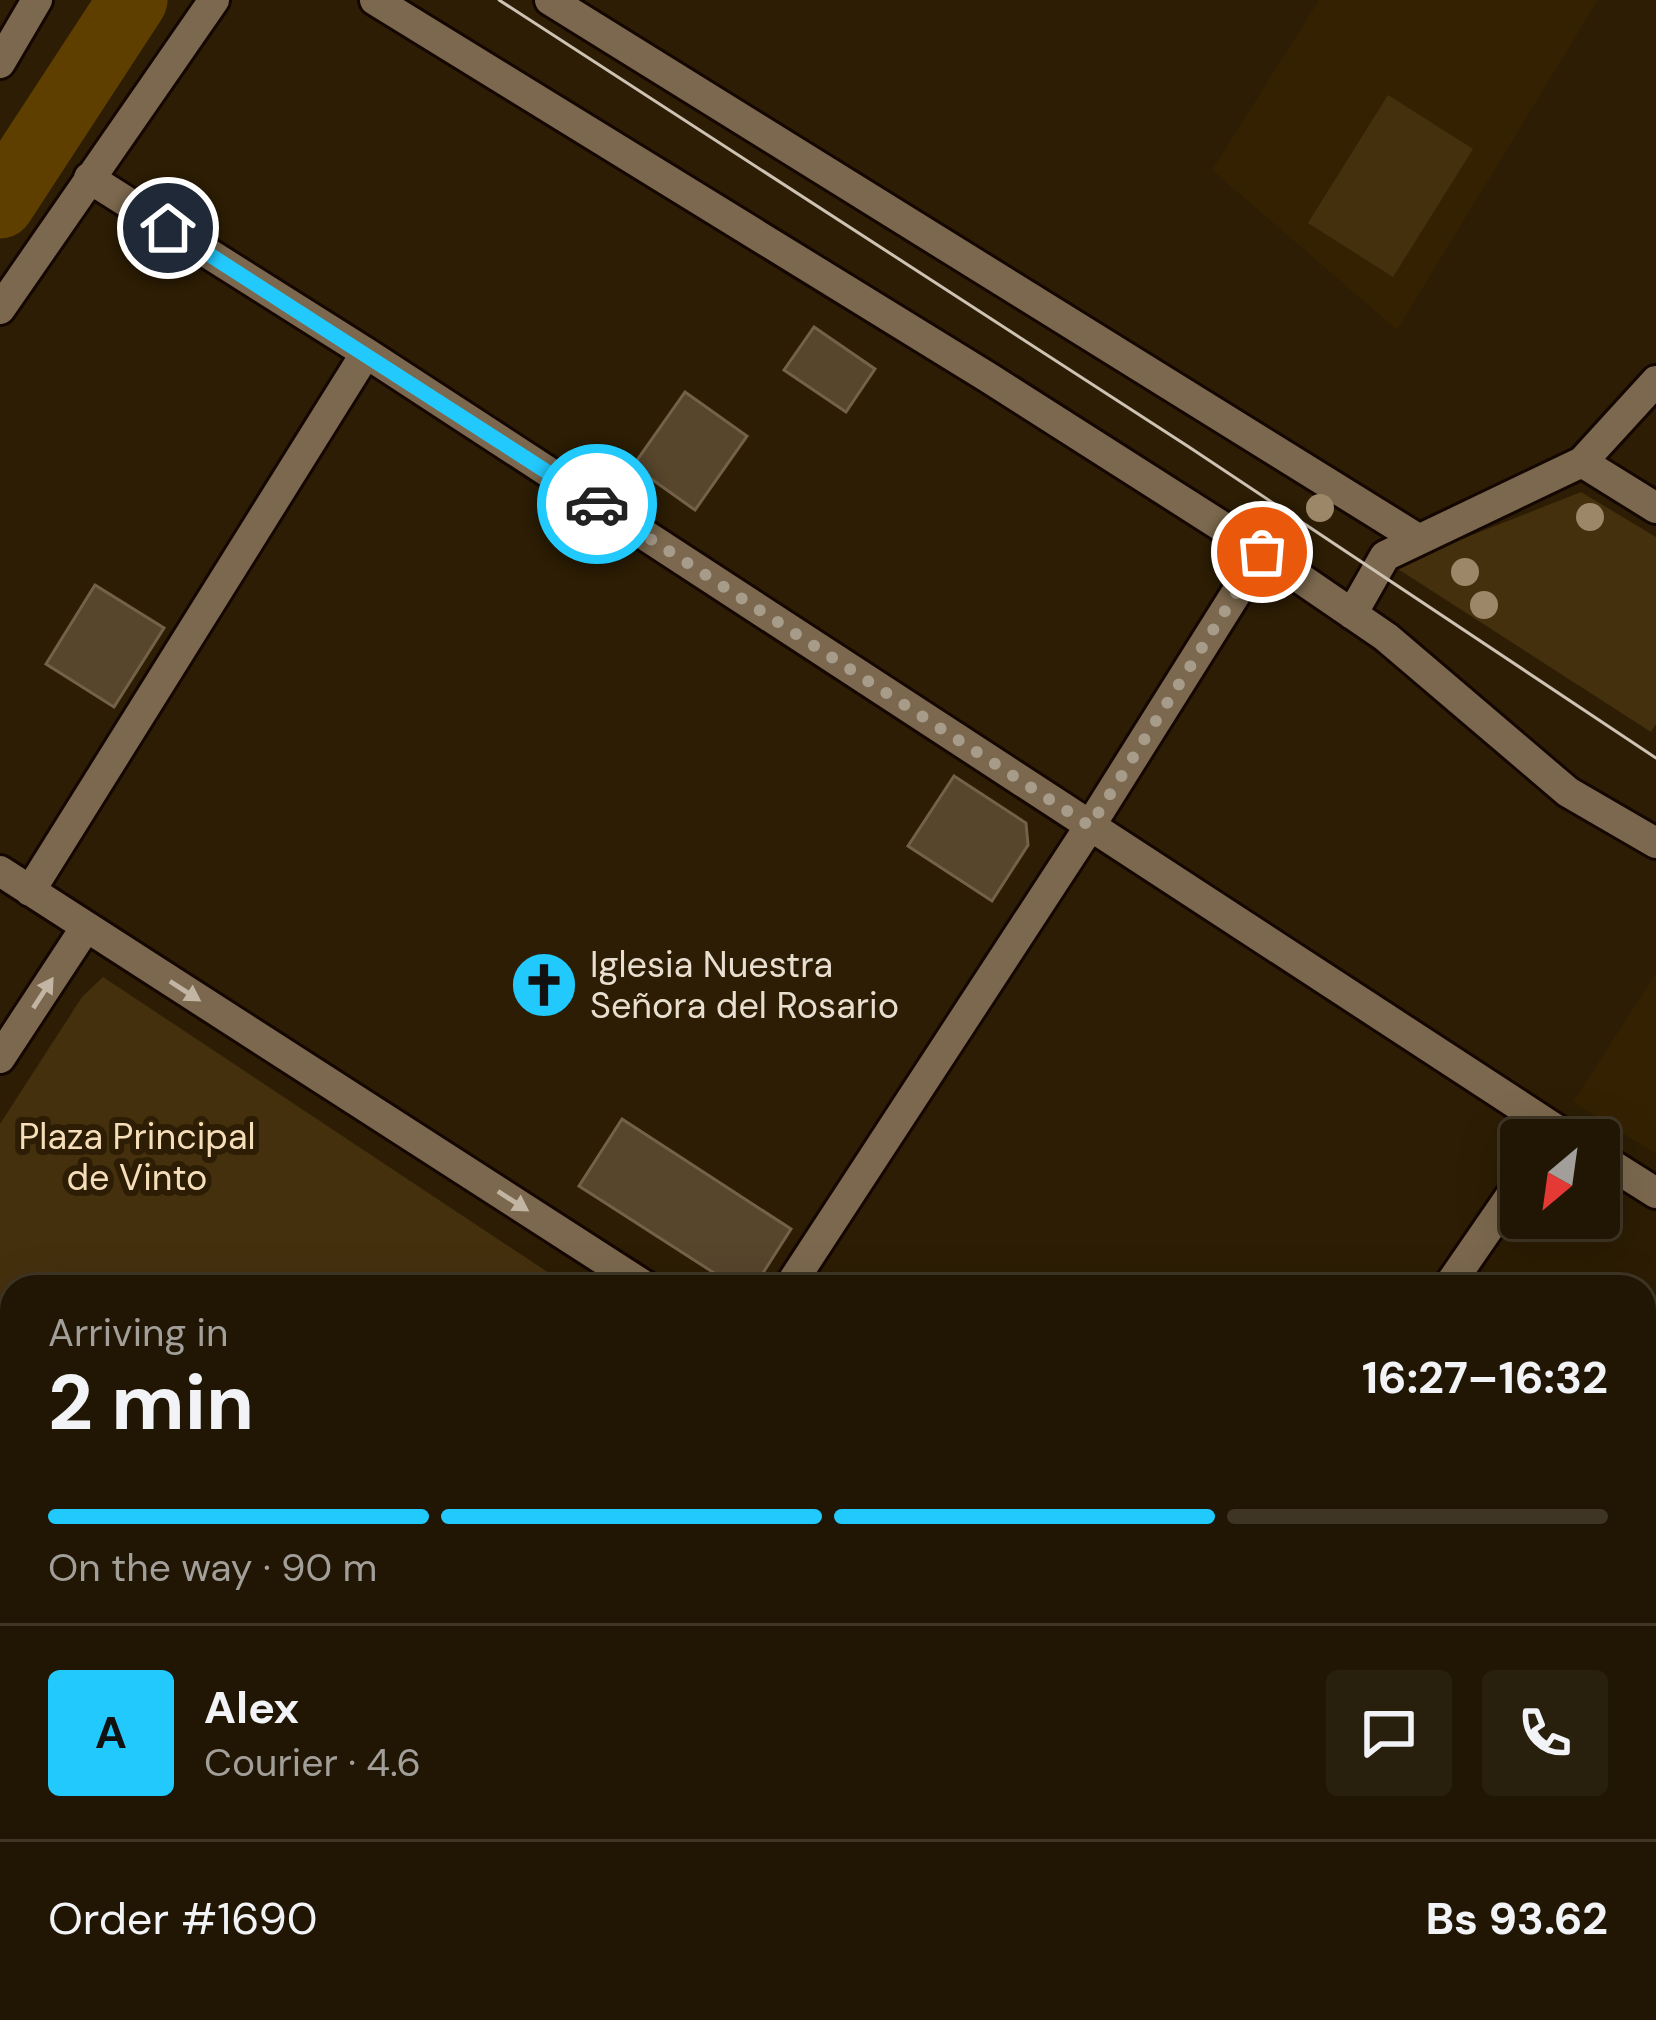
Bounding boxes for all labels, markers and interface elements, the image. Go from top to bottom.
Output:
pin [117,177,219,279]
icon: home [135,195,201,261]
courier [537,444,657,564]
icon: car [564,471,630,537]
pin [1211,501,1313,603]
icon: bag [1229,519,1295,585]
place label: Iglesia Nuestra Señora del Rosario [590,941,899,1029]
church icon: Iglesia Nuestra Señora del Rosario [509,950,579,1020]
one-way arrow [31,976,54,1009]
one-way arrow [168,979,201,1001]
park label: Plaza Principal de Vinto [18,1113,256,1201]
north arrow [1500,1119,1620,1239]
map controls [1500,1119,1620,1239]
one-way arrow [496,1190,529,1212]
text: Arriving in [48,1307,228,1358]
text: 16:27–16:32 [1362,1348,1608,1407]
text: 2 min [48,1352,254,1453]
text: On the way · 90 m [48,1542,377,1593]
button: chat [1326,1670,1452,1796]
button: phone [1482,1670,1608,1796]
text: Alex [204,1678,299,1737]
text: A [95,1703,127,1762]
text: Courier · 4.6 [204,1737,421,1788]
text: Order #1690 [48,1889,318,1948]
text: Bs 93.62 [1425,1889,1608,1948]

